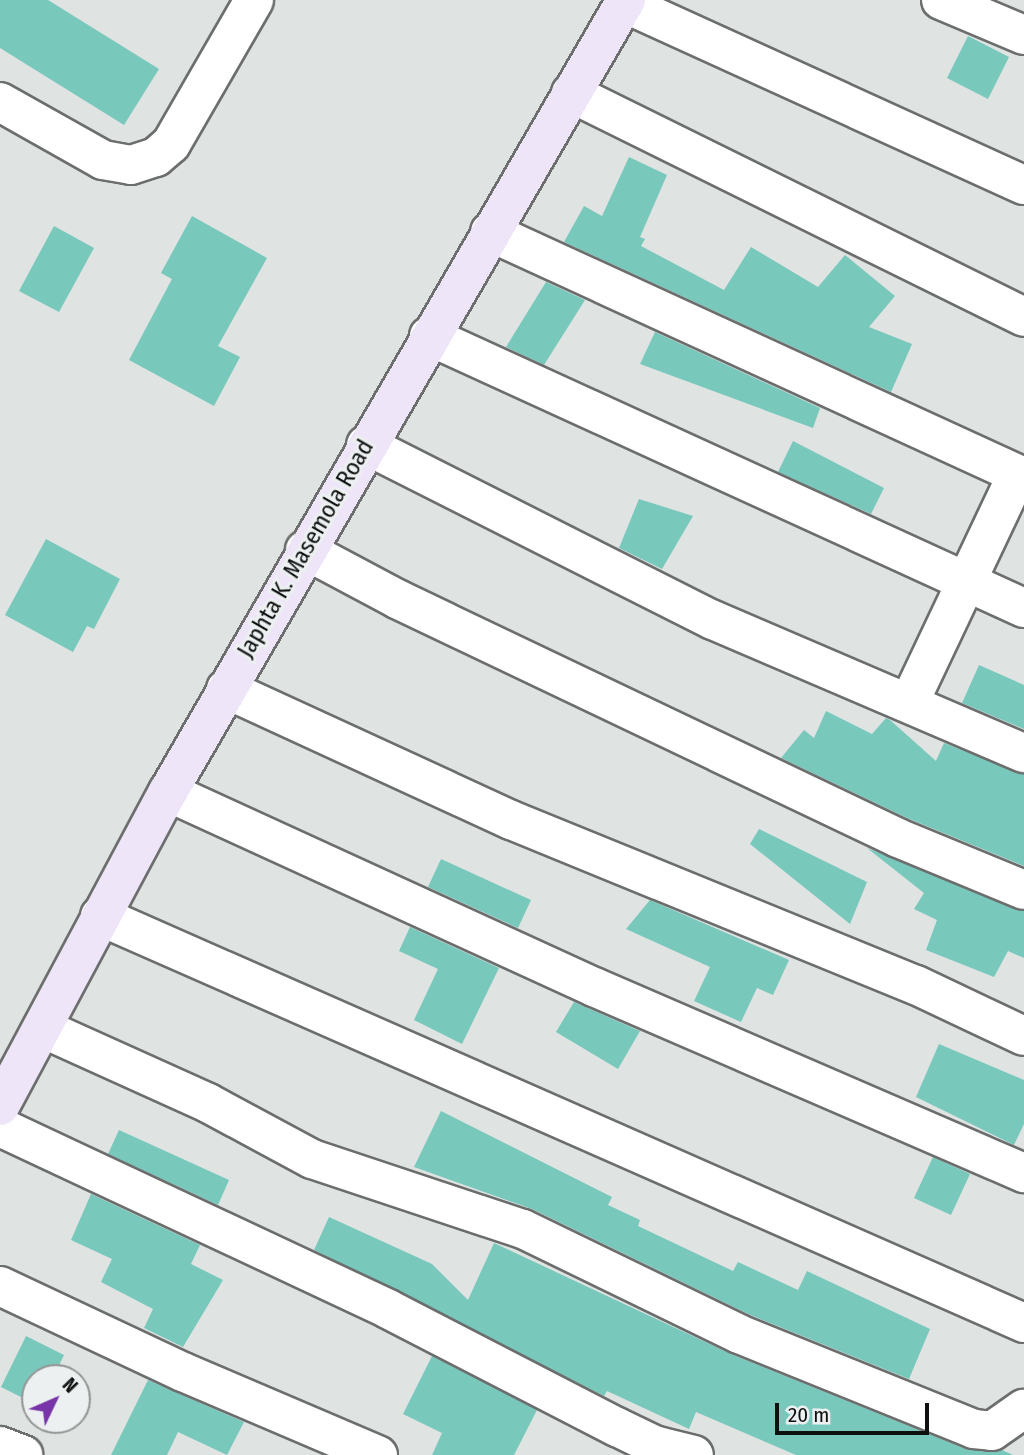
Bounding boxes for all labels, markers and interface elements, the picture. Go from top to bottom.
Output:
street label: Japhta K. Masemola Road [232,435,380,663]
north arrow [21,1364,91,1434]
text: N [58,1373,82,1398]
scale bar [779,1388,933,1432]
text: 20 m [788,1402,829,1428]

